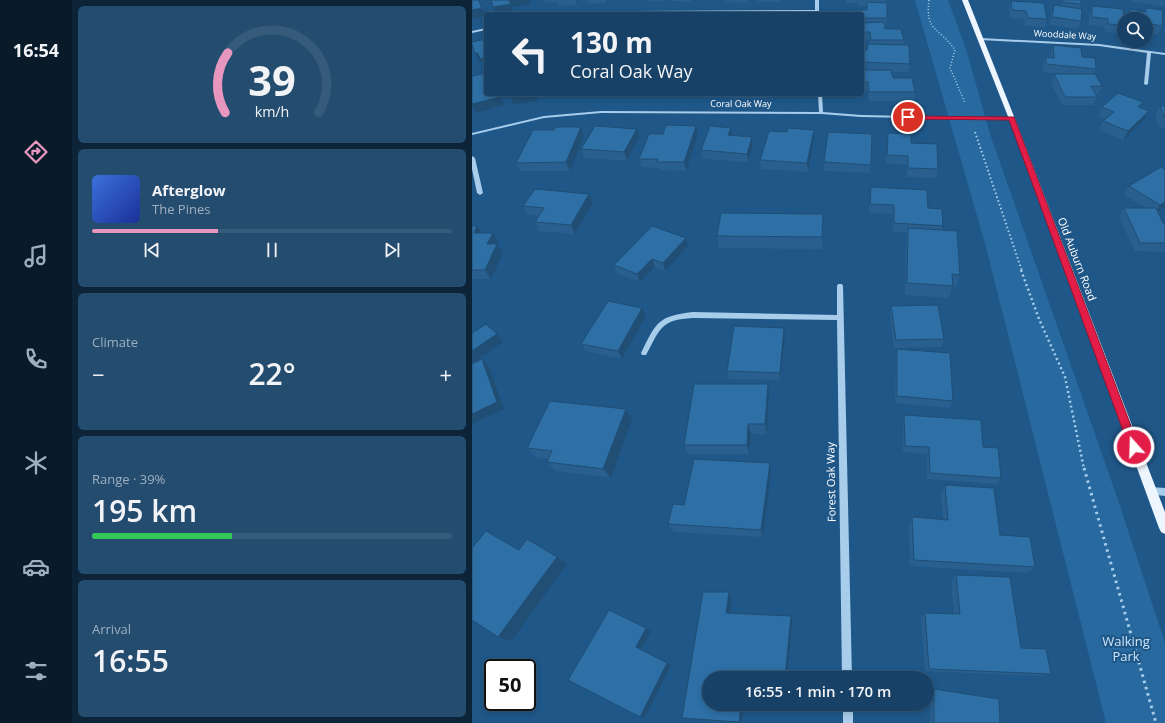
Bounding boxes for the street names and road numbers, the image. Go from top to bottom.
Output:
street label: Wooddale Way [1033,26,1097,43]
street label: Coral Oak Way [710,97,772,110]
street label: Old Auburn Road [1055,215,1100,303]
street label: Forest Oak Way [822,441,839,522]

